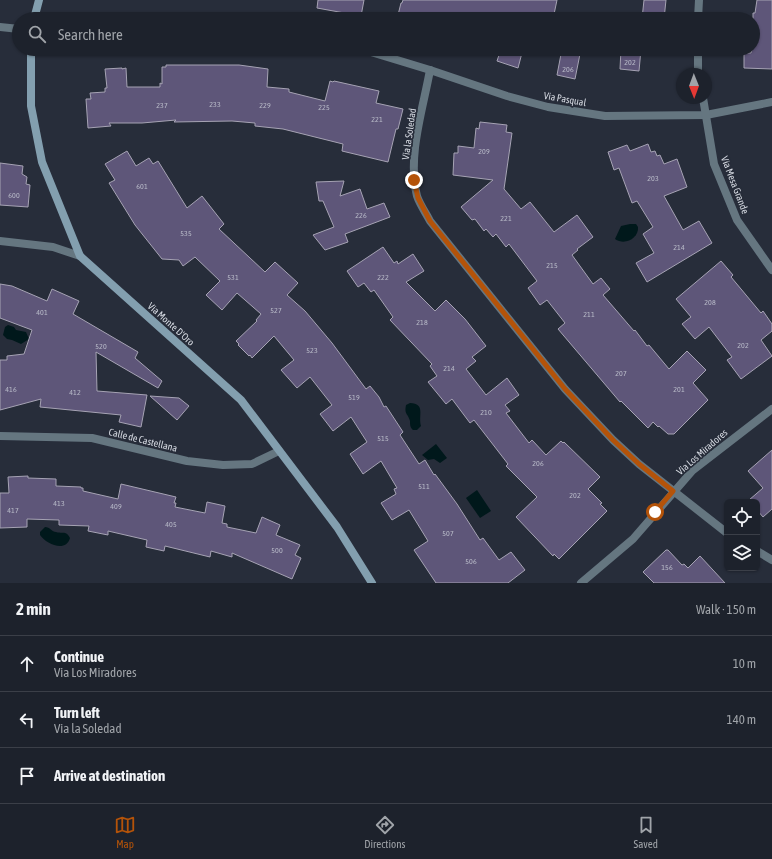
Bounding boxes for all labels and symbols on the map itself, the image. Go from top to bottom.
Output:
house number: 202 [624,58,636,67]
house number: 206 [562,65,574,74]
north arrow [676,68,712,104]
street label: Via Pasqual [543,90,587,108]
house number: 233 [209,100,221,109]
house number: 237 [156,101,168,110]
house number: 229 [259,101,271,110]
house number: 225 [318,103,330,112]
street label: Via la Soledad [400,107,418,160]
house number: 221 [371,115,383,124]
house number: 209 [478,147,490,156]
street label: Via Mesa Grande [719,155,751,216]
route end [405,171,423,189]
house number: 203 [647,174,659,183]
house number: 601 [136,182,148,191]
house number: 600 [8,191,20,200]
house number: 226 [355,211,367,220]
house number: 221 [500,214,512,223]
house number: 535 [180,229,192,238]
house number: 214 [673,243,685,252]
house number: 215 [546,261,558,270]
house number: 531 [227,273,239,282]
house number: 222 [377,273,389,282]
house number: 208 [704,298,716,307]
street label: Via Monte D'Oro [145,300,197,348]
house number: 527 [270,306,282,315]
house number: 401 [36,308,48,317]
house number: 211 [583,310,595,319]
house number: 218 [416,318,428,327]
house number: 202 [737,341,749,350]
house number: 520 [95,342,107,351]
house number: 523 [306,346,318,355]
house number: 214 [443,364,455,373]
house number: 207 [615,369,627,378]
house number: 416 [5,385,17,394]
house number: 201 [673,385,685,394]
house number: 412 [69,388,81,397]
house number: 519 [348,393,360,402]
house number: 210 [480,408,492,417]
street label: Calle de Castellana [108,426,179,454]
street label: Via Los Miradores [674,427,730,477]
house number: 515 [377,434,389,443]
house number: 206 [532,459,544,468]
house number: 511 [418,482,430,491]
house number: 202 [569,491,581,500]
house number: 413 [53,499,65,508]
house number: 409 [110,502,122,511]
route start [646,503,664,521]
house number: 417 [7,506,19,515]
house number: 405 [165,520,177,529]
house number: 507 [442,529,454,538]
house number: 500 [271,546,283,555]
house number: 506 [465,557,477,566]
house number: 156 [661,563,673,572]

